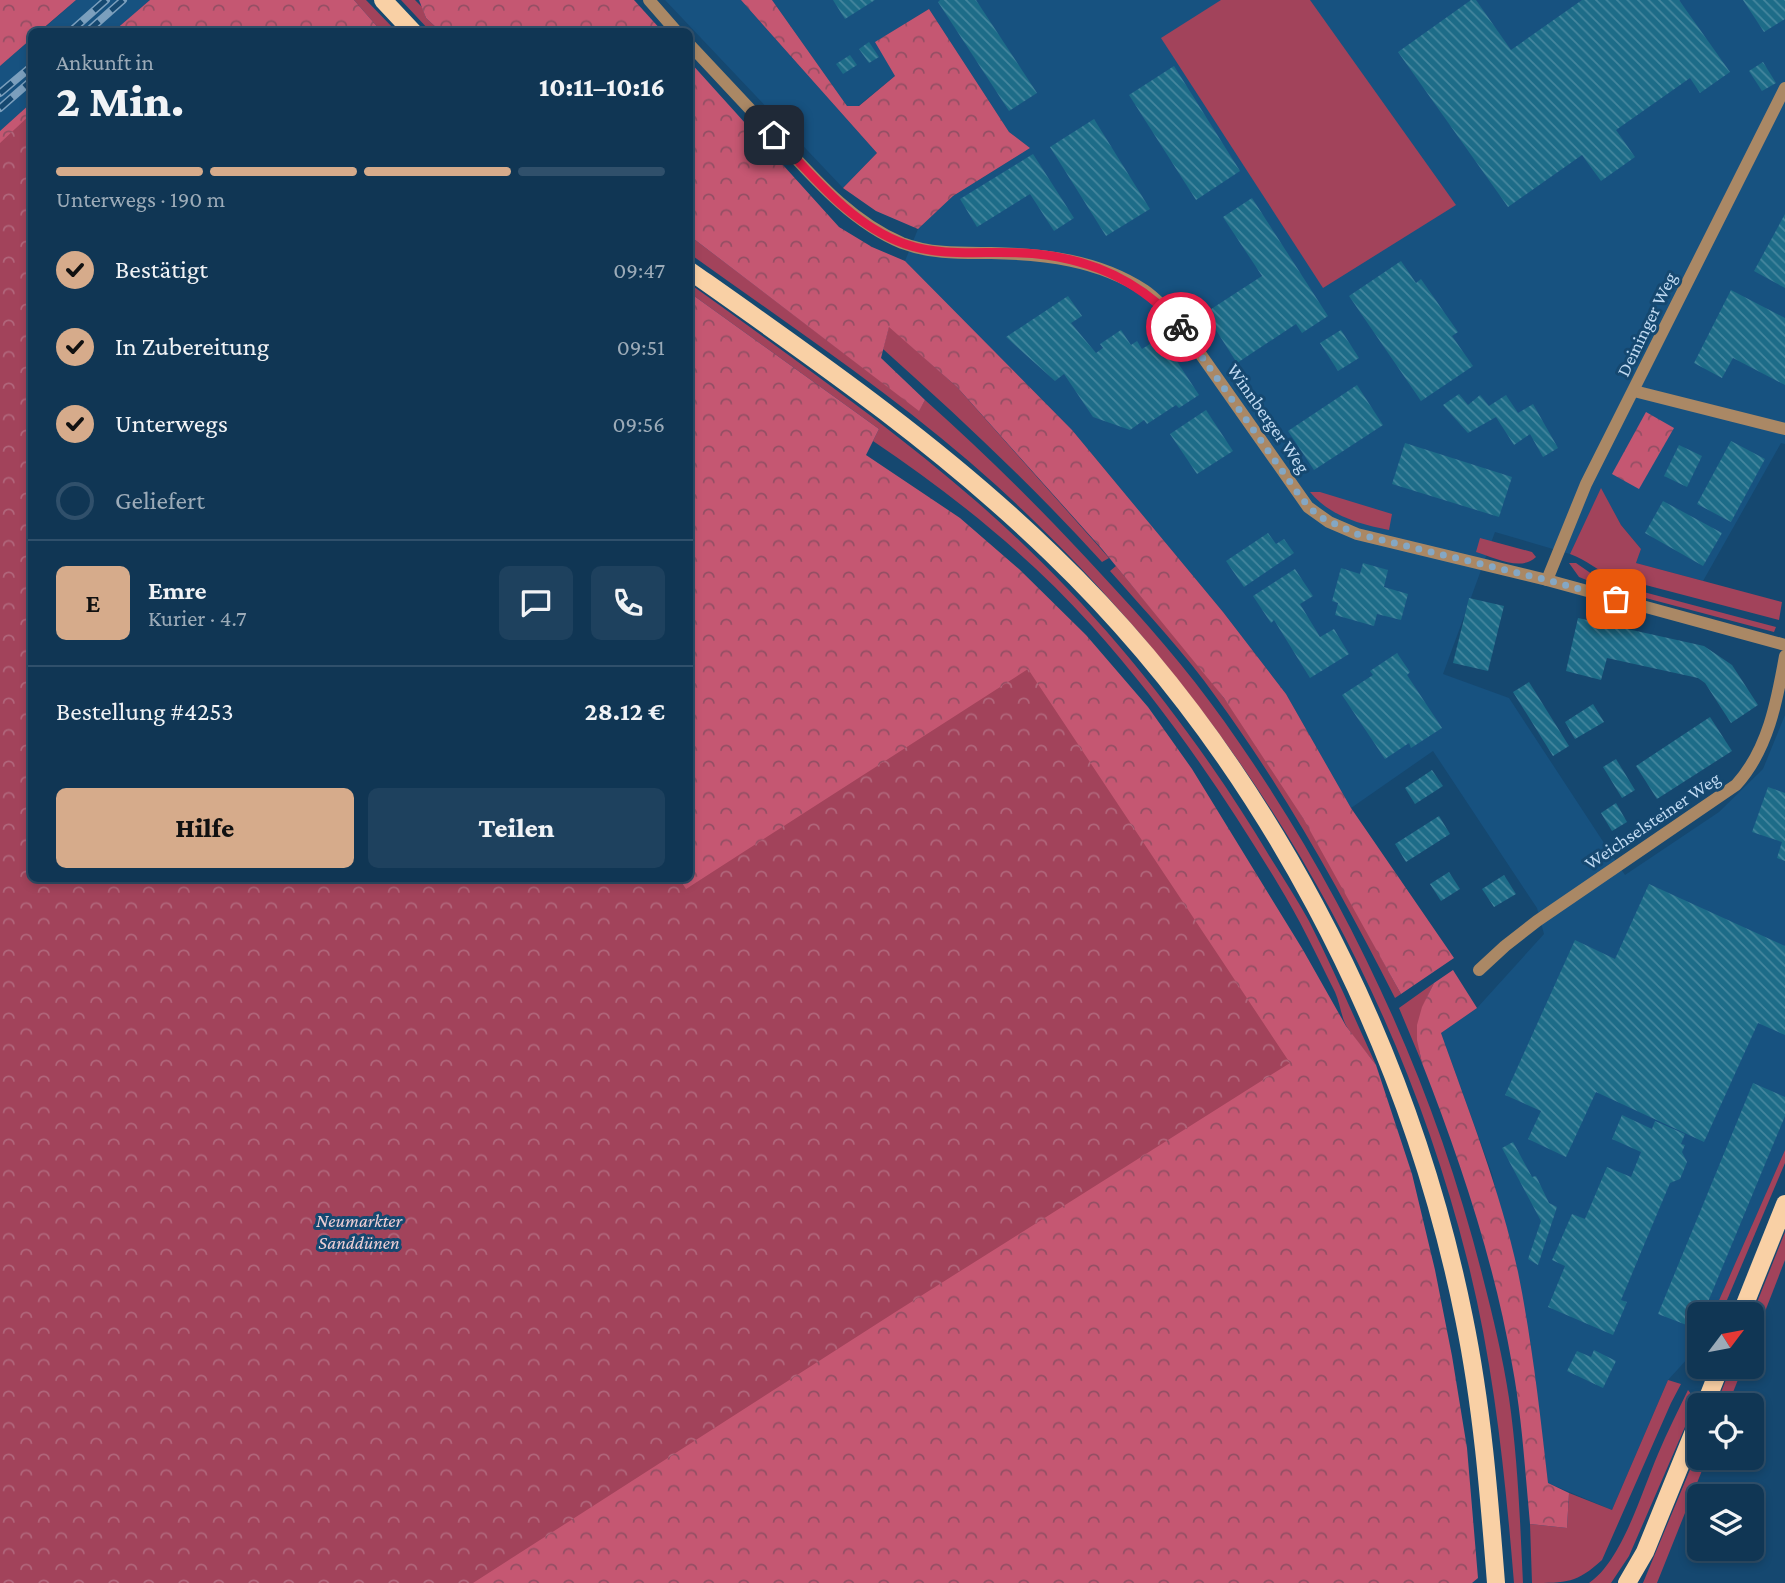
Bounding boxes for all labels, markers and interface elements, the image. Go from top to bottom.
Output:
text: Ankunft in [56,49,154,75]
text: 10:11–10:16 [539,73,665,102]
text: 2 Min. [56,75,184,126]
pin [744,105,804,165]
icon: home [755,116,793,154]
text: Unterwegs · 190 m [56,186,225,212]
icon: check [56,251,94,289]
text: Bestätigt [115,255,208,284]
text: 09:47 [613,257,665,283]
street label: Deininger Weg [1612,269,1681,380]
courier [1146,292,1216,362]
icon: bike [1162,308,1200,346]
icon: check [56,328,94,366]
text: In Zubereitung [115,332,269,361]
text: 09:51 [617,334,665,360]
street label: Winnberger Weg [1223,359,1314,477]
icon: check [56,405,94,443]
text: Unterwegs [115,409,228,438]
text: 09:56 [613,411,665,437]
text: Geliefert [115,486,205,515]
button: chat [499,566,573,640]
button: phone [591,566,665,640]
pin [1586,569,1646,629]
text: Emre [148,576,207,605]
icon: bag [1597,580,1635,618]
text: E [86,589,100,618]
text: Kurier · 4.7 [148,605,247,631]
text: Bestellung #4253 [56,697,234,726]
text: 28.12 € [584,697,665,726]
street label: Weichselsteiner Weg [1581,767,1724,874]
button: Hilfe [56,788,354,868]
button: Teilen [368,788,665,868]
park label: Neumarkter Sanddünen [316,1210,403,1253]
north arrow [1687,1302,1764,1379]
map controls [1687,1302,1764,1561]
button: locate [1687,1393,1764,1470]
button: layers [1687,1484,1764,1561]

